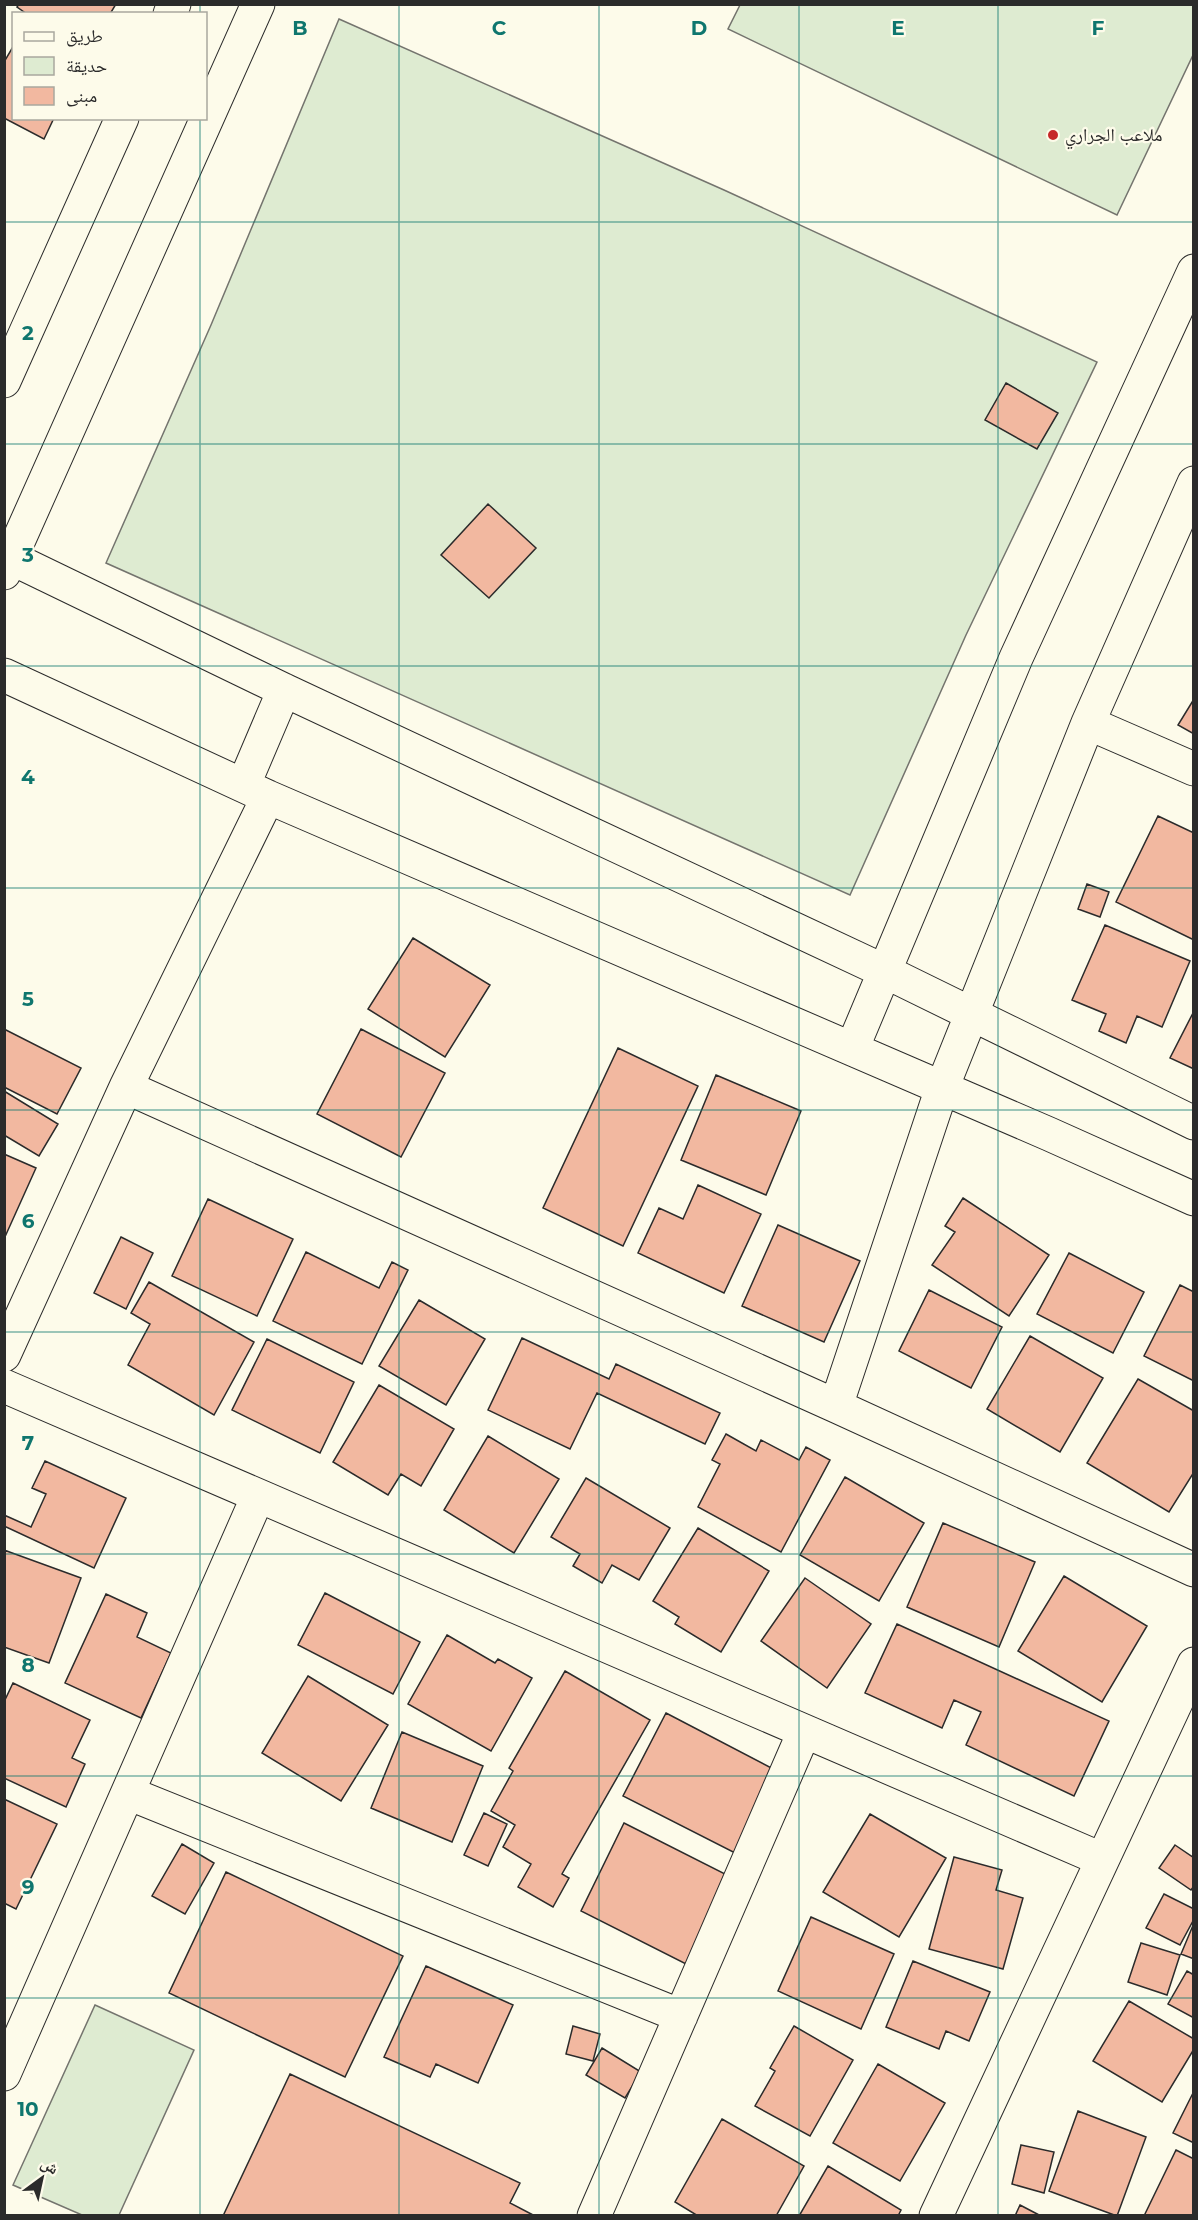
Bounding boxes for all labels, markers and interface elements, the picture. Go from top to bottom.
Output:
legend [12,12,207,120]
text: B [292,16,308,40]
text: C [492,16,507,40]
text: D [691,16,707,40]
text: E [891,16,905,40]
text: F [1092,16,1105,40]
text: طريق [66,25,103,47]
text: حديقة [66,55,107,77]
text: مبنى [66,85,97,107]
place label: ملاعب الجراري [1065,124,1162,150]
marker: ملاعب الجراري [1046,128,1060,142]
text: 2 [22,321,34,345]
text: 3 [21,543,34,567]
text: 4 [21,765,35,789]
text: 5 [22,987,34,1011]
text: 6 [22,1209,35,1233]
text: 7 [22,1431,34,1455]
text: 8 [21,1653,35,1677]
text: 9 [22,1875,34,1899]
text: 10 [17,2097,39,2121]
north arrow [12,2148,72,2208]
text: ش [38,2153,62,2178]

